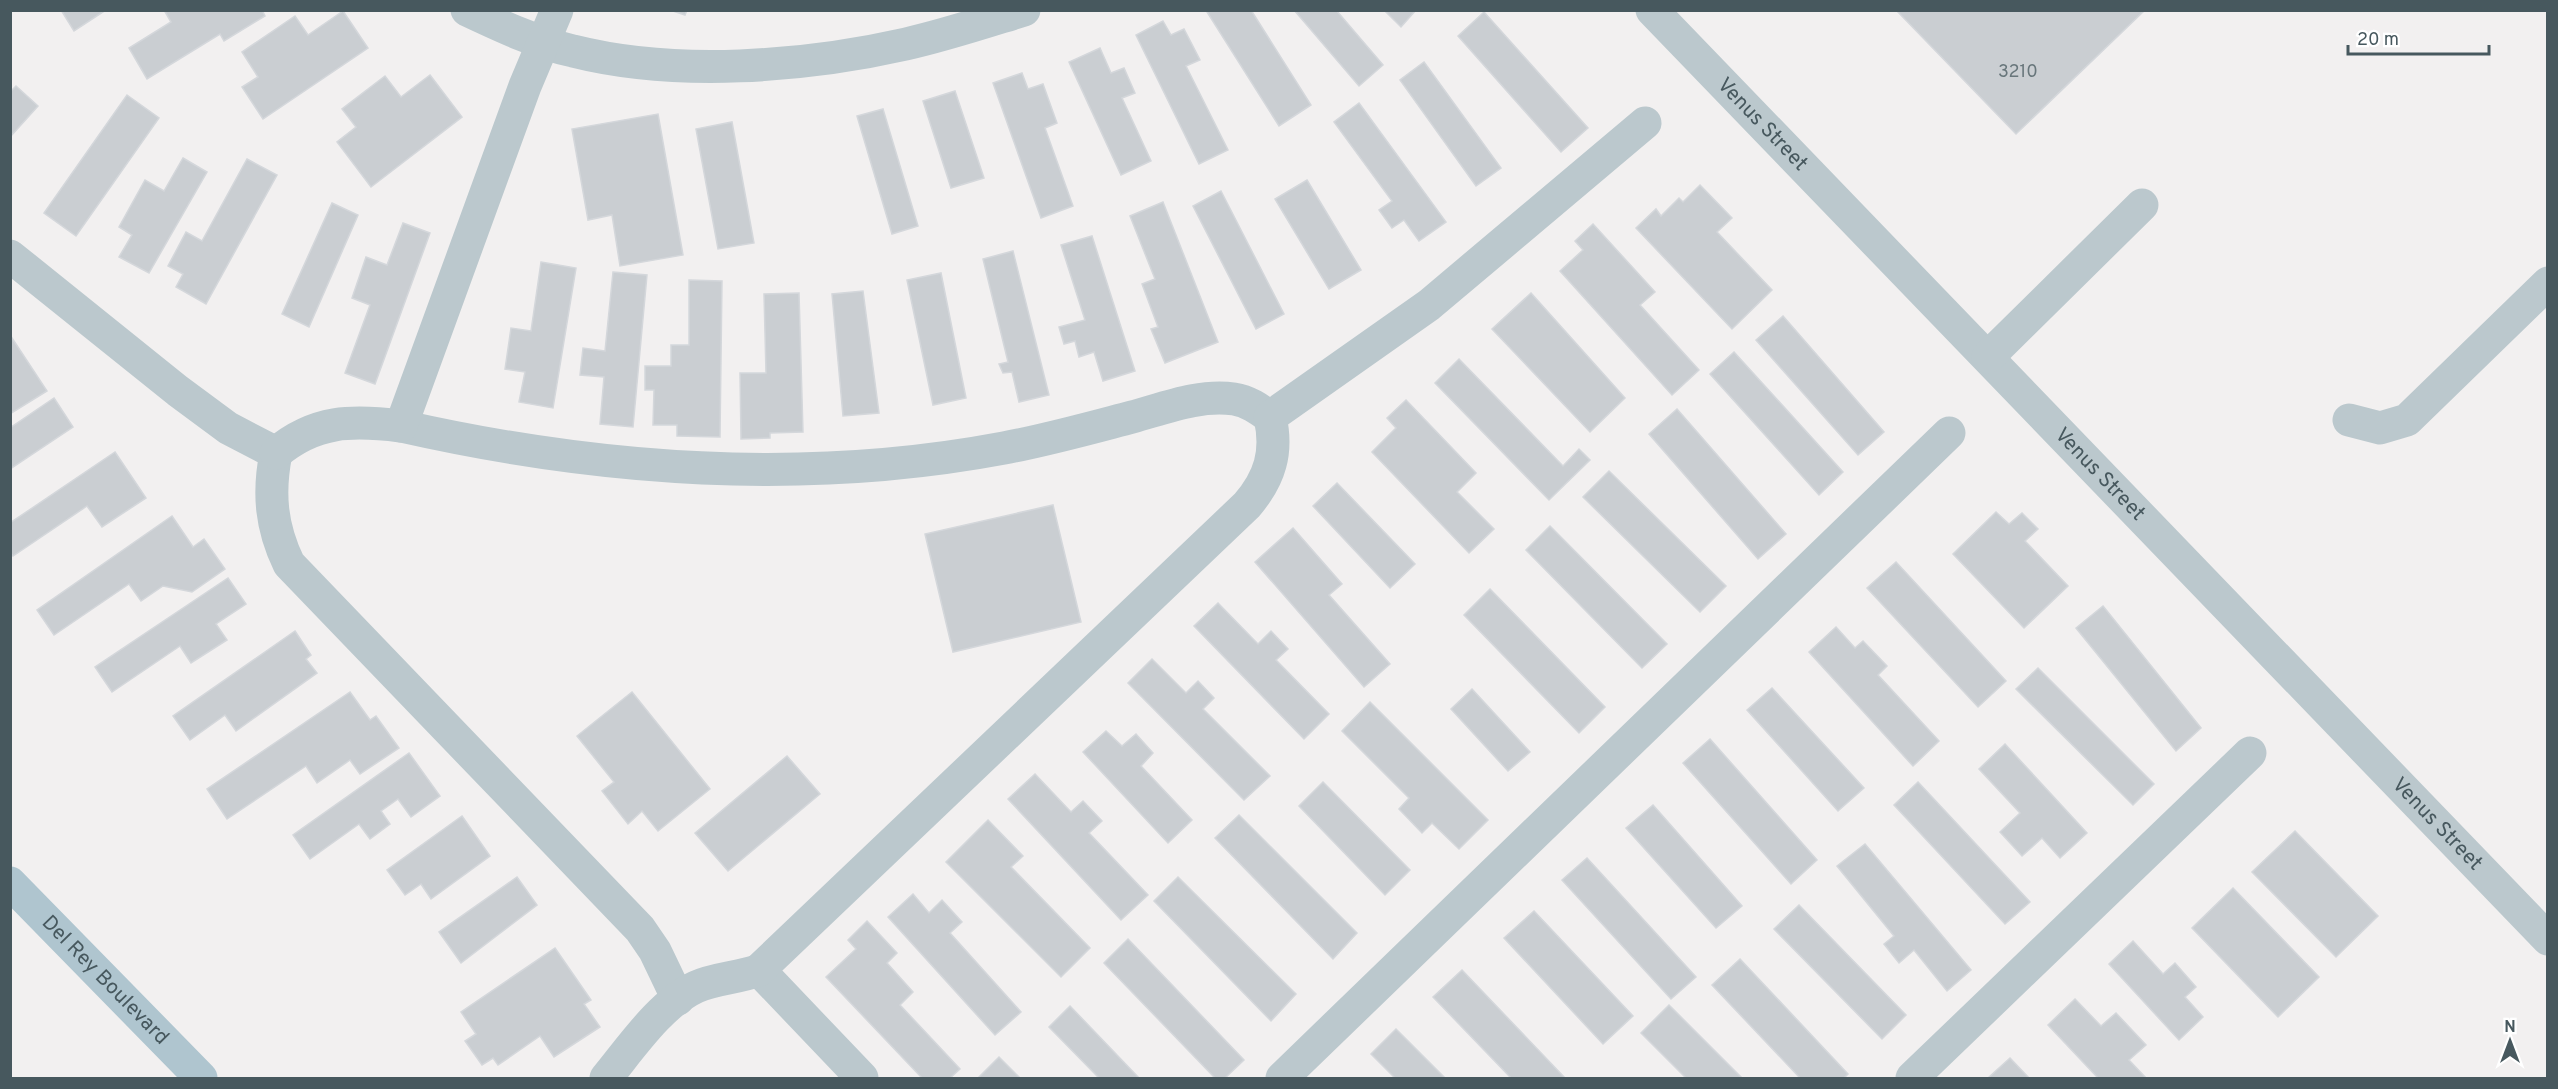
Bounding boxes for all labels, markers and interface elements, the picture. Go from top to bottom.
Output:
scale bar [2348,18,2489,56]
text: 20 m [2357,29,2399,52]
house number: 3210 [1998,61,2038,84]
street label: Venus Street [1711,72,1814,177]
street label: Venus Street [2049,422,2151,527]
street label: Venus Street [2386,772,2488,876]
street label: Del Rey Boulevard [36,910,175,1051]
north arrow [2480,1011,2540,1071]
text: N [2504,1018,2516,1038]

